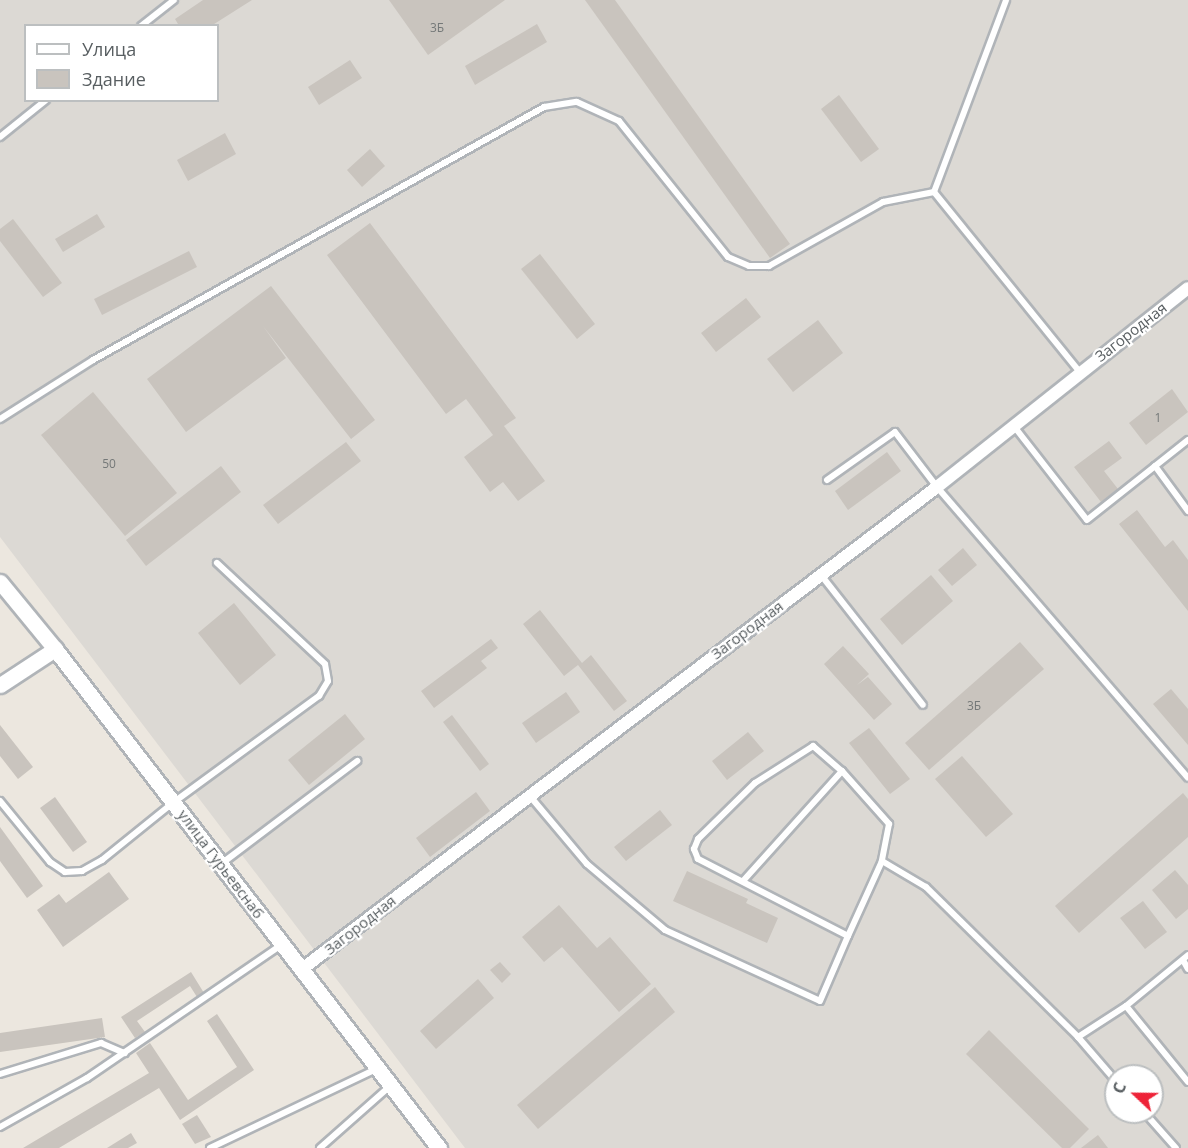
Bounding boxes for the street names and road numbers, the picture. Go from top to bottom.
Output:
street label: Загородная [1092,299,1170,365]
street label: Загородная [707,597,787,663]
street label: улица Гурьевснаб [174,806,268,922]
street label: Загородная [321,892,399,958]

